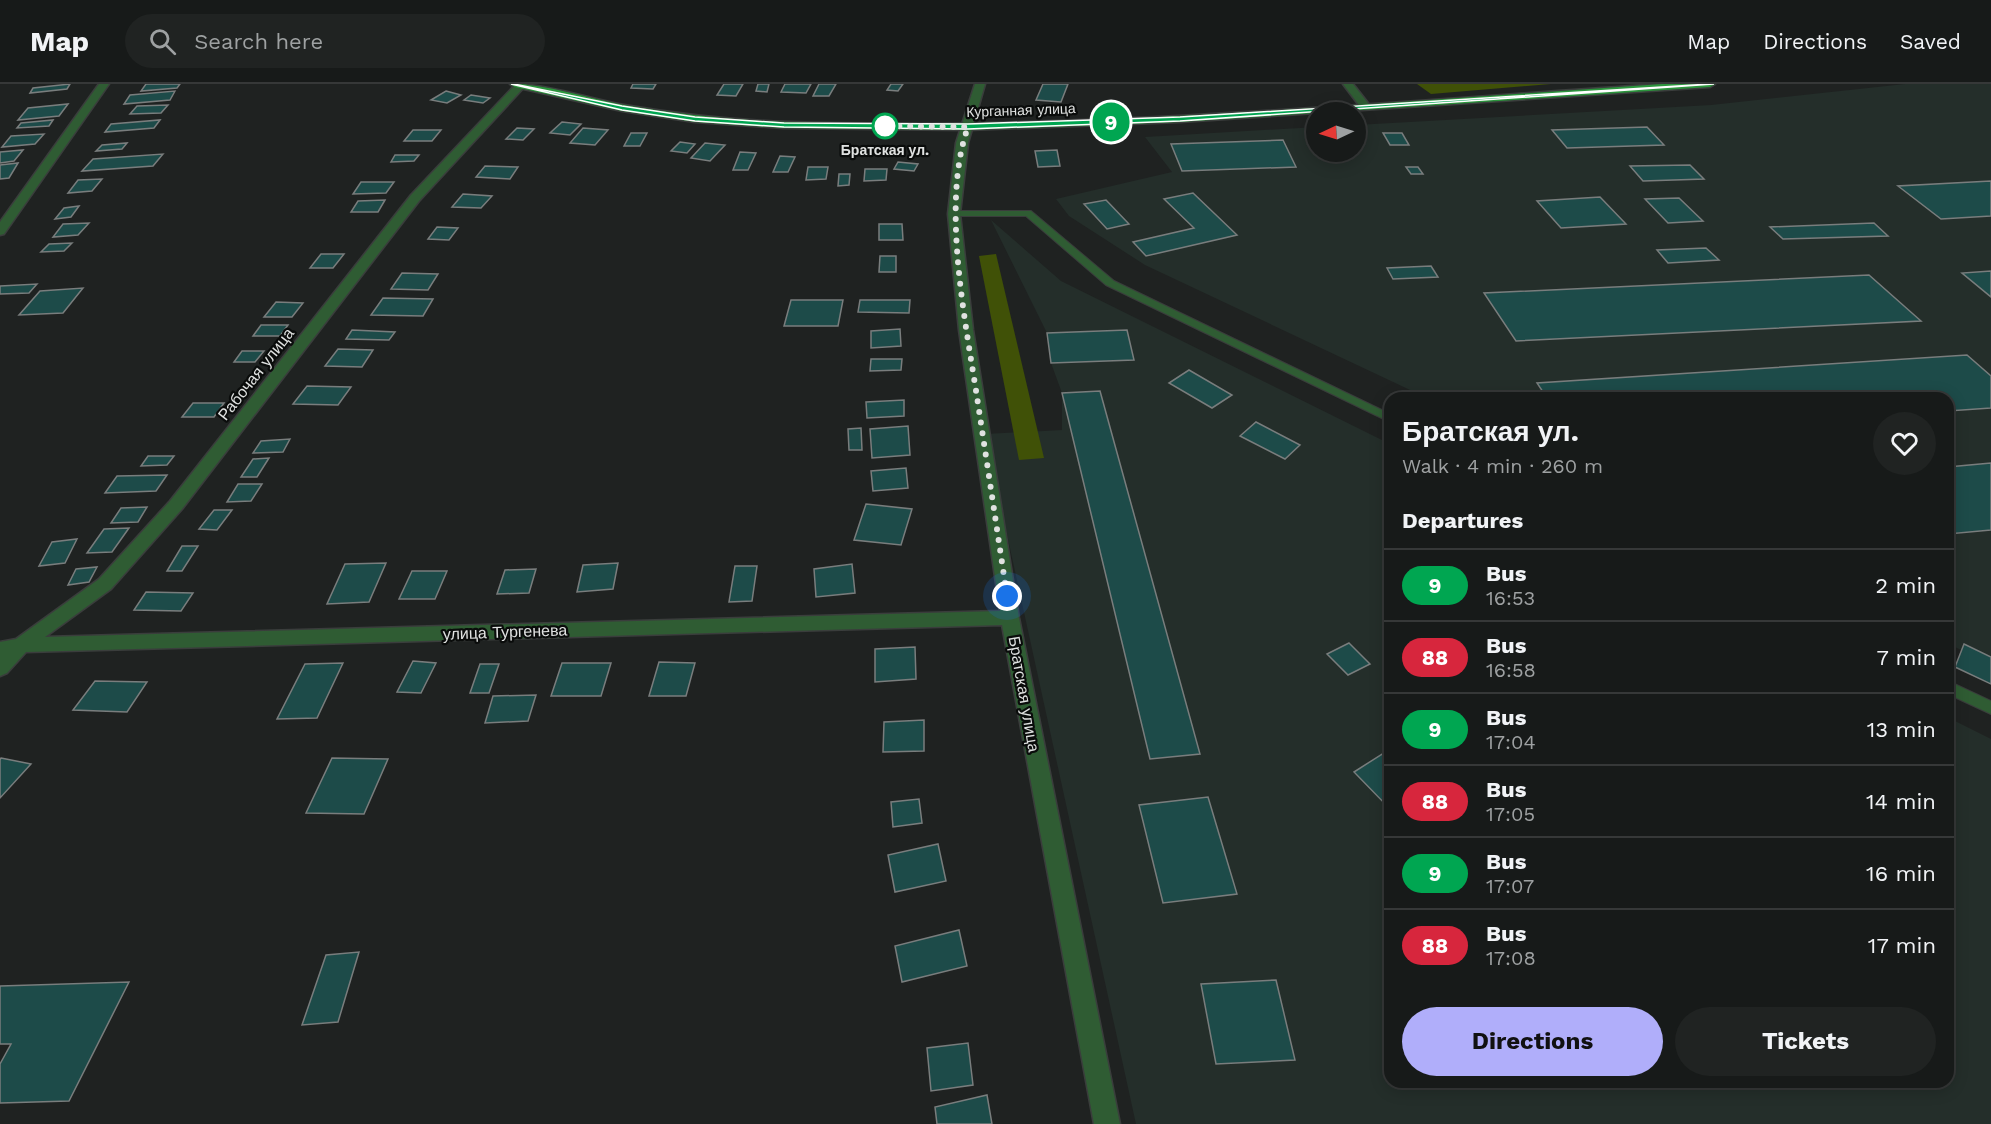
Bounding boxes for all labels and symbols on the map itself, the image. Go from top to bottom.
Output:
street label: Курганная улица [966,100,1076,120]
line badge: 9 [1092,102,1130,141]
north arrow [1306,102,1366,162]
marker: Братская ул. [872,113,898,139]
place label: Братская ул. [841,142,929,158]
street label: Рабочая улица [214,324,298,424]
your location [992,581,1022,611]
street label: улица Тургенева [443,620,568,644]
street label: Братская улица [1004,635,1044,754]

